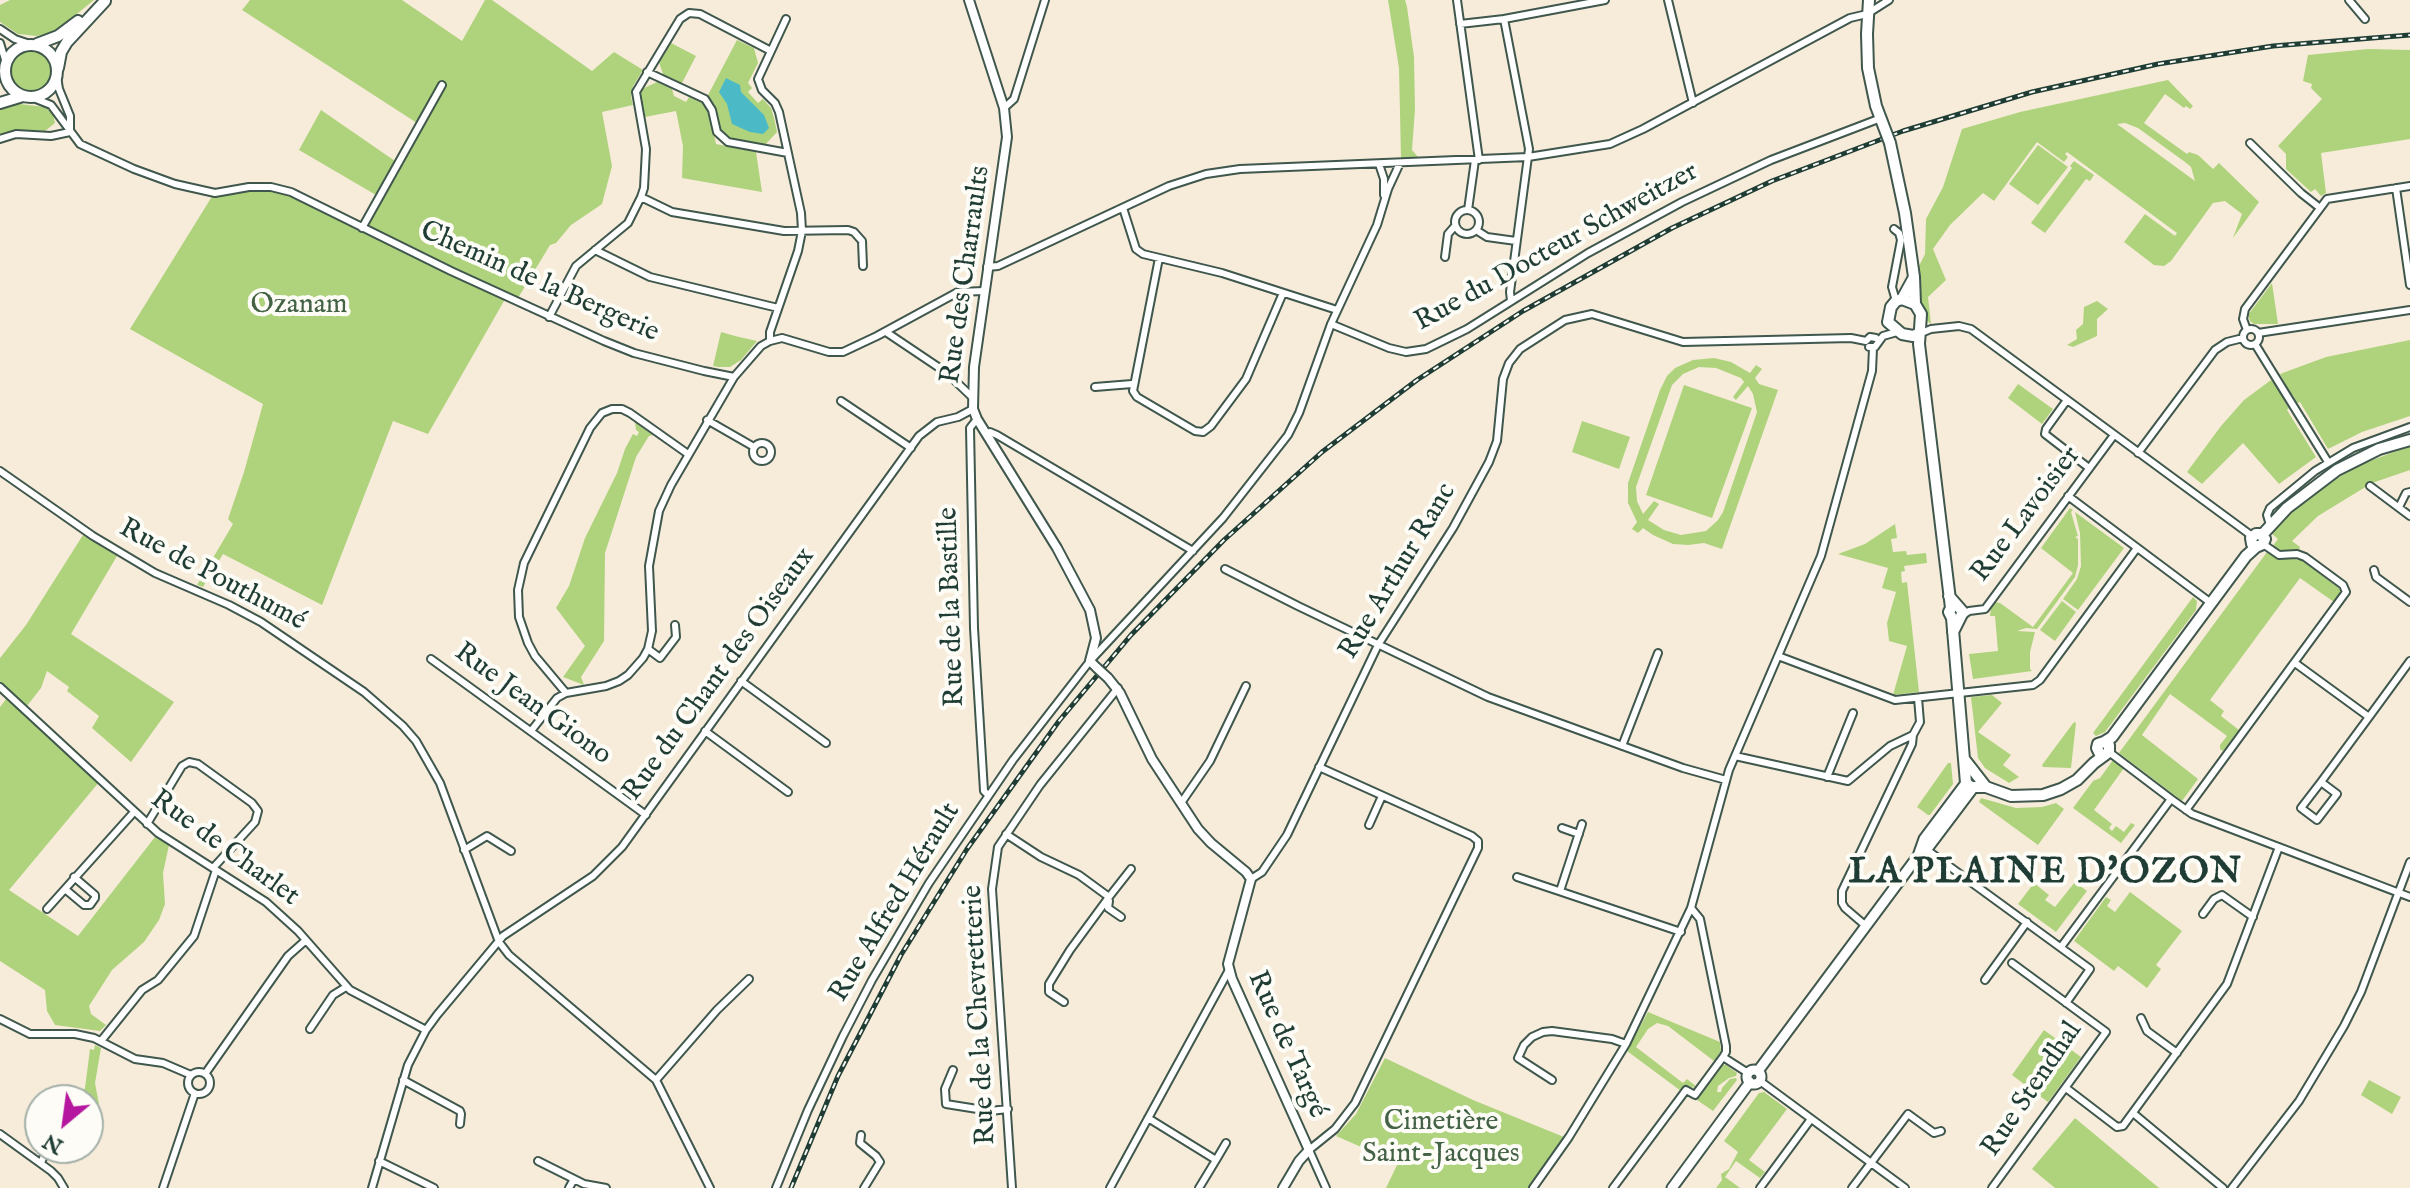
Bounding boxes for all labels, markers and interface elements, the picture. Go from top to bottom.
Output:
street label: Rue du Docteur Schweitzer [1410,156,1704,340]
street label: Rue des Charraults [935,164,999,386]
street label: Chemin de la Bergerie [414,215,664,351]
park label: Ozanam [251,289,347,323]
street label: Rue Lavoisier [1965,440,2089,590]
street label: Rue Arthur Ranc [1333,478,1465,666]
street label: Rue de la Bastille [933,506,973,708]
street label: Rue de Pouthumé [113,513,311,639]
street label: Rue du Chant des Oiseaux [617,542,823,808]
street label: Rue Jean Giono [447,637,617,773]
street label: Rue de Charlet [143,784,305,914]
street label: Rue Alfred Hérault [823,797,969,1009]
district label: LA PLAINE D'OZON [1849,853,2243,897]
street label: Rue de la Chevretterie [957,884,1005,1146]
street label: Rue de Targé [1239,966,1333,1124]
street label: Rue Stendhal [1975,1016,2091,1164]
north arrow [24,1084,104,1164]
park label: Cimetière Saint-Jacques [1362,1106,1520,1172]
text: N [38,1126,68,1160]

